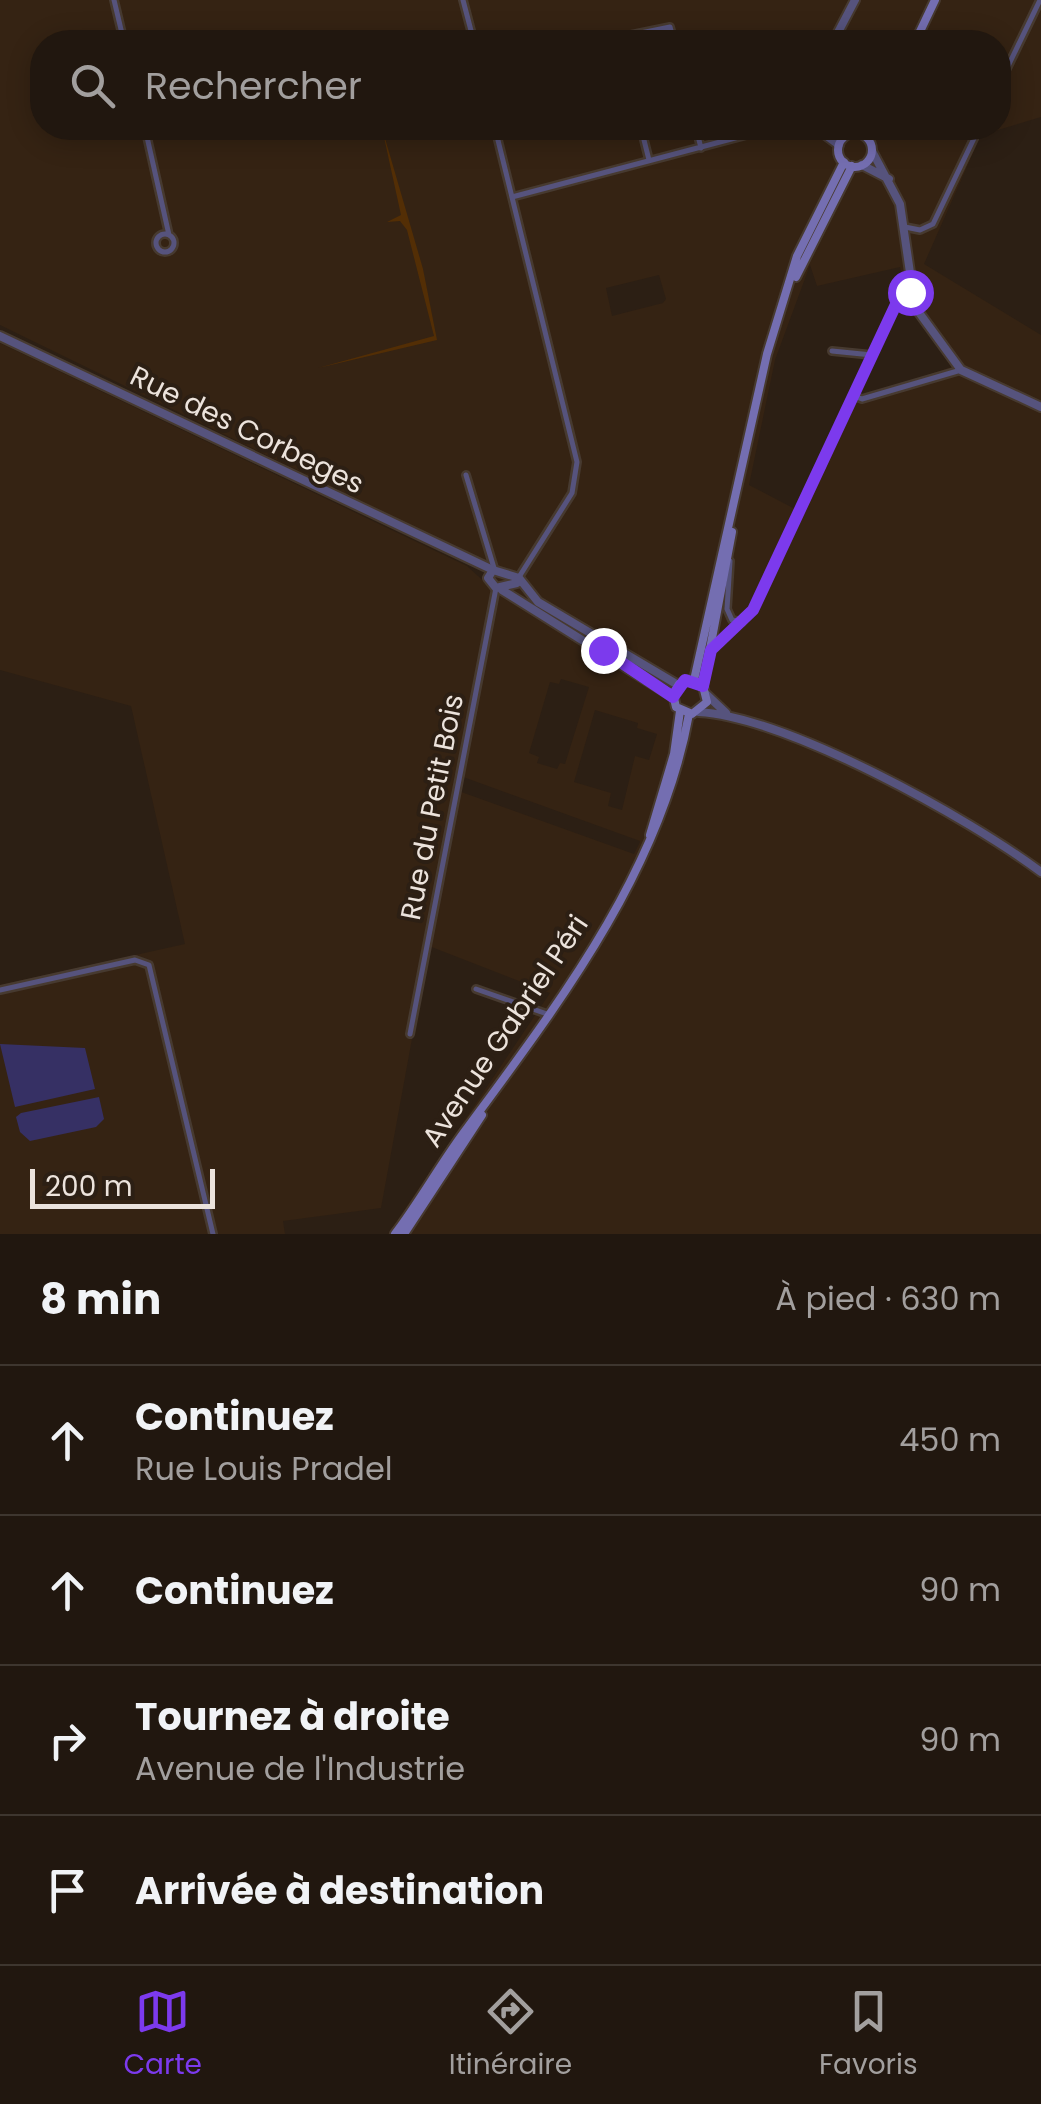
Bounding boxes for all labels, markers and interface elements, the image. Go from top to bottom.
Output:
search box [30,30,1011,140]
icon: search [65,58,120,113]
text: Rechercher [145,59,362,112]
route start [888,270,934,316]
street label: Rue des Corbeges [124,357,370,503]
route end [581,628,627,674]
street label: Rue du Petit Bois [391,691,473,923]
street label: Avenue Gabriel Péri [413,907,597,1155]
scale bar [30,1164,215,1208]
text: 200 m [45,1167,133,1206]
text: 8 min [40,1270,161,1329]
text: À pied · 630 m [775,1276,1001,1321]
text: Continuez [135,1390,334,1443]
icon: ahead [40,1413,95,1468]
text: 450 m [899,1417,1001,1462]
text: Rue Louis Pradel [135,1446,393,1491]
icon: ahead [40,1563,95,1618]
text: Continuez [135,1564,334,1617]
text: 90 m [919,1567,1001,1612]
text: Tournez à droite [135,1690,450,1743]
icon: right [40,1713,95,1768]
text: 90 m [919,1717,1001,1762]
text: Avenue de l'Industrie [135,1746,465,1791]
icon: arrive [40,1863,95,1918]
text: Arrivée à destination [135,1864,544,1917]
tab: Carte [123,1984,202,2086]
tab: Itinéraire [449,1984,572,2086]
tab: Favoris [819,1984,918,2086]

